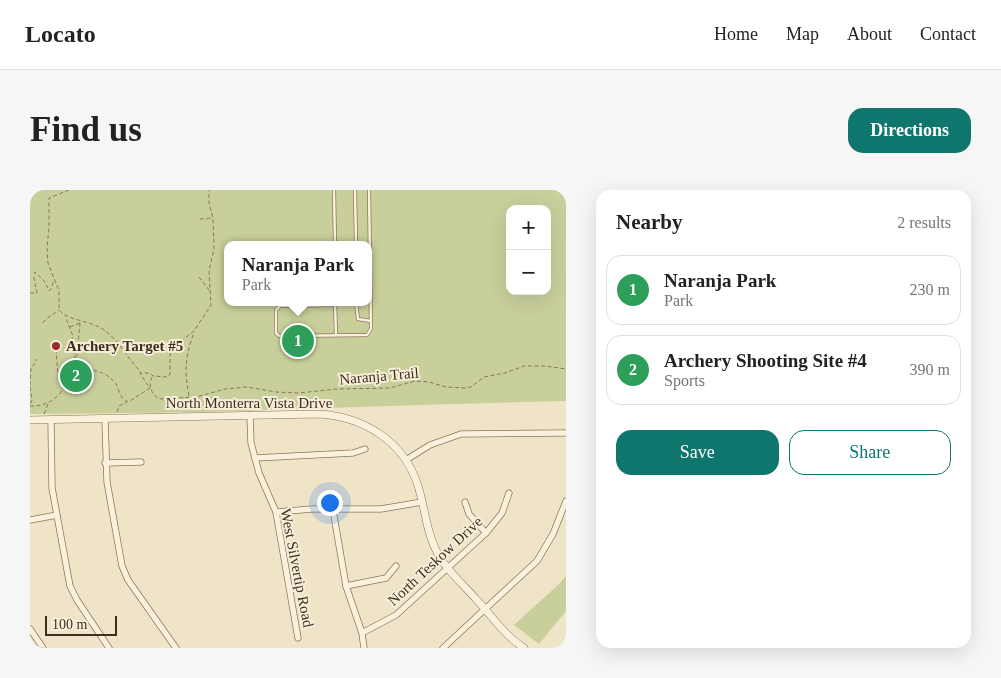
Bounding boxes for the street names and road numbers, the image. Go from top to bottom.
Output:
street label: Naranja Trail [339,365,419,387]
street label: North Monterra Vista Drive [166,395,333,411]
street label: West Silvertip Road [278,507,316,629]
street label: North Teskow Drive [385,513,486,609]

